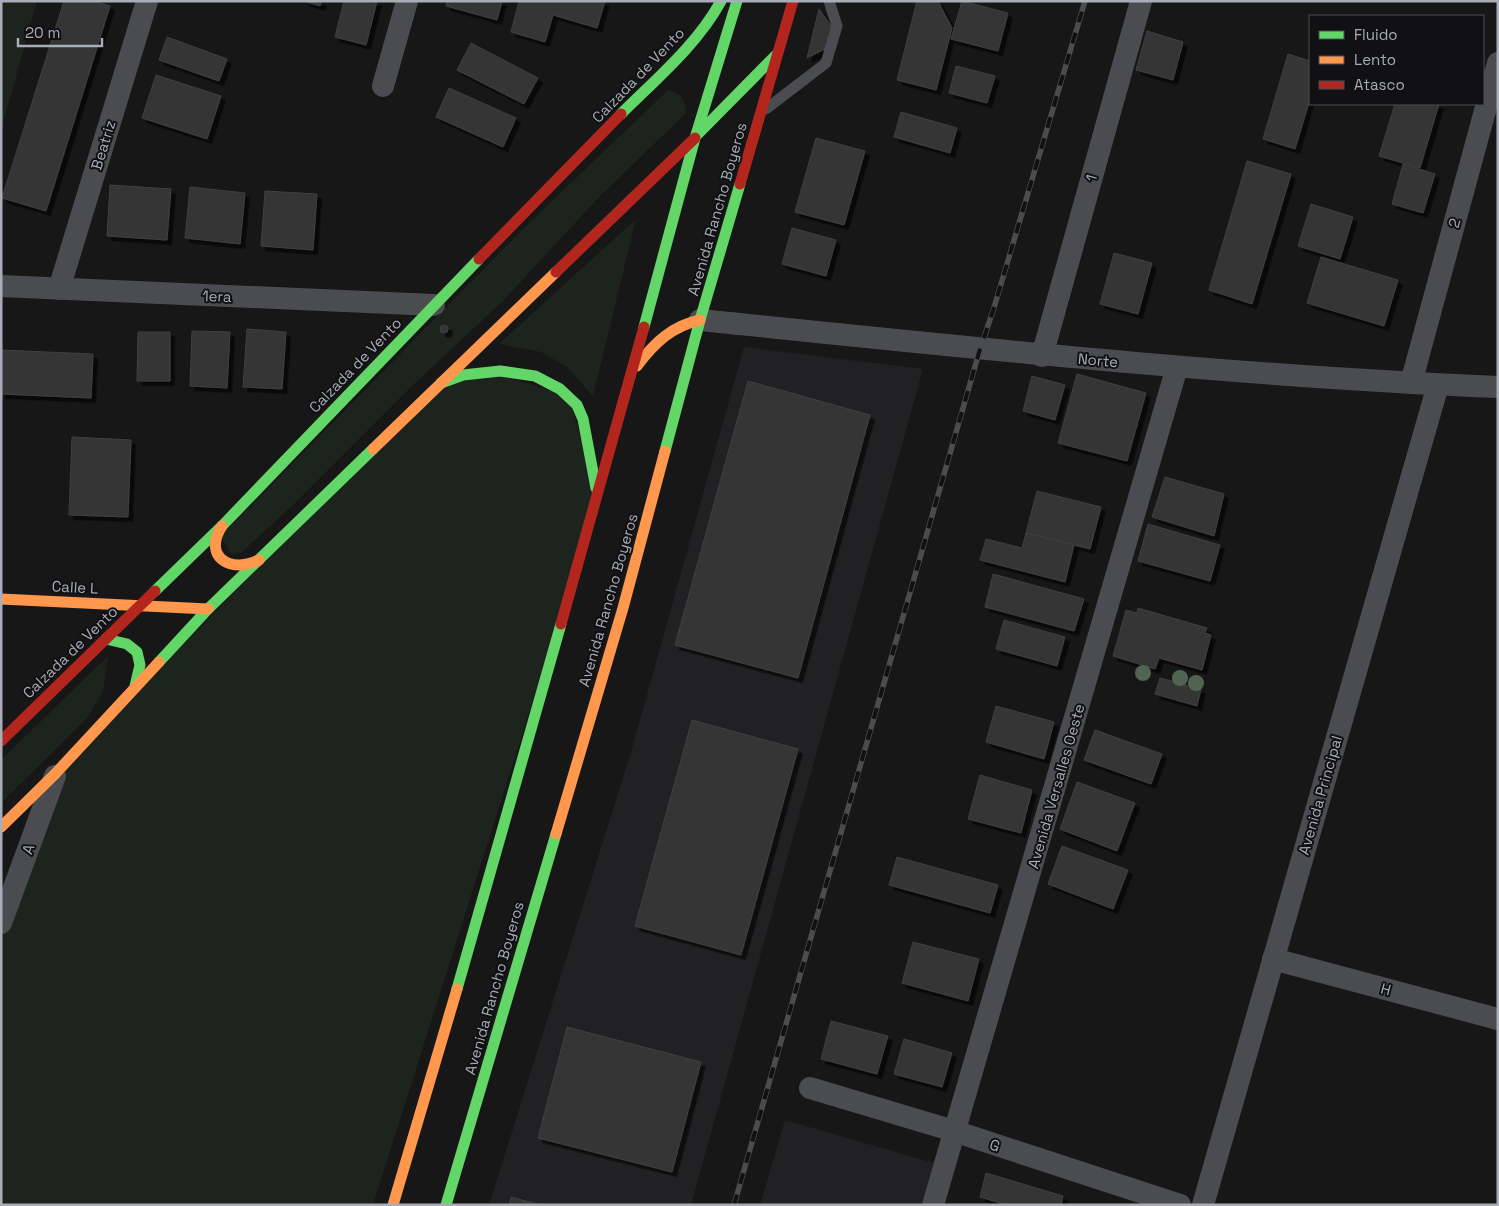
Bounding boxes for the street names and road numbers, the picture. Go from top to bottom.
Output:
street label: Calzada de Vento [588,23,688,127]
street label: Beatriz [86,118,120,172]
street label: Avenida Rancho Boyeros [683,120,751,298]
street label: 1 [1081,172,1101,184]
street label: 2 [1444,216,1464,230]
street label: 1era [202,286,232,306]
street label: Calzada de Vento [305,313,405,417]
street label: Norte [1077,349,1119,371]
street label: Avenida Rancho Boyeros [574,511,642,689]
street label: Calle L [51,576,99,598]
street label: Calzada de Vento [18,602,122,702]
street label: Avenida Versalles Oeste [1023,701,1089,871]
street label: Avenida Principal [1294,733,1346,857]
street label: A [17,841,39,857]
street label: Avenida Rancho Boyeros [460,899,528,1077]
street label: H [1379,979,1393,999]
street label: G [987,1134,1003,1156]

